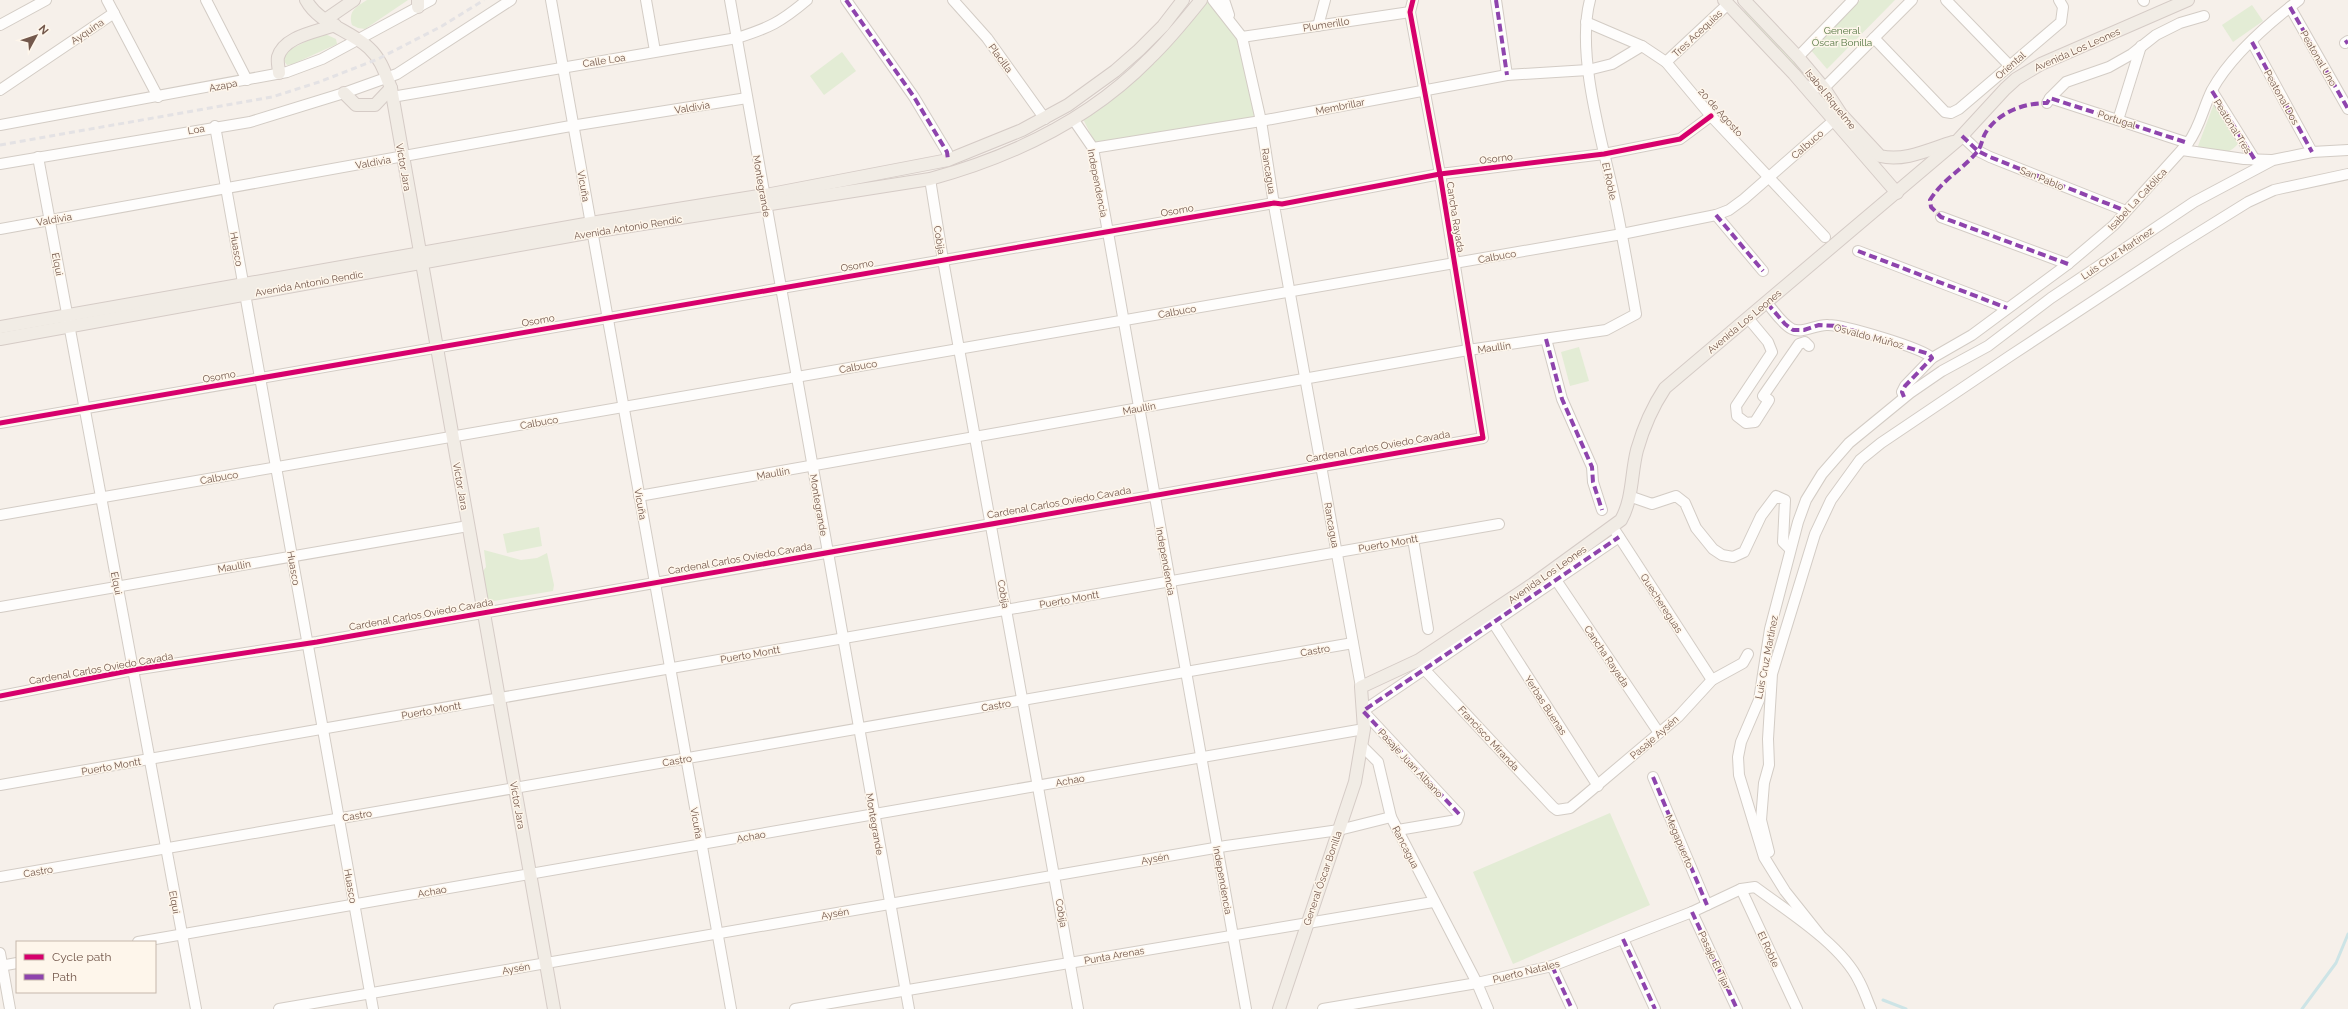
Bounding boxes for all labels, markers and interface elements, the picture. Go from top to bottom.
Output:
street label: Tres Acequias [1670,7,1725,59]
street label: Plumerillo [1302,15,1350,34]
north arrow [16,16,56,56]
street label: Ayquina [69,16,106,46]
text: N [36,22,51,37]
park label: General Óscar Bonilla [1812,25,1872,48]
street label: Avenida Los Leones [2033,25,2122,73]
street label: Peatonal Uno [2298,29,2339,88]
street label: Placilla [986,42,1015,75]
street label: Oriental [1993,49,2028,81]
street label: Calle Loa [582,52,626,69]
street label: Isabel Riquelme [1803,67,1858,132]
street label: Peatonal Dos [2262,68,2301,127]
street label: Azapa [208,77,238,94]
street label: 20 de Agosto [1696,86,1745,139]
street label: Membrillar [1314,96,1366,117]
street label: Peatonal Tres [2212,97,2254,156]
street label: Valdivia [674,99,711,116]
street label: Portugal [2096,108,2137,131]
street label: Loa [187,123,205,136]
street label: Calbuco [1789,128,1826,161]
street label: Víctor Jara [394,142,413,192]
street label: Rancagua [1259,147,1278,195]
street label: Independencia [1085,148,1110,218]
street label: Osorno [1479,151,1513,166]
street label: Valdivia [354,154,392,171]
street label: Montegrande [751,154,772,218]
street label: El Roble [1600,161,1619,201]
street label: San Pablo [2018,165,2065,192]
street label: Isabel La Católica [2106,166,2169,233]
street label: Vicuña [575,170,592,203]
street label: Cancha Rayada [1444,181,1467,253]
street label: Osorno [1160,202,1195,219]
street label: Valdivia [35,211,73,228]
street label: Avenida Antonio Rendic [573,213,684,241]
street label: Cobija [932,225,947,255]
street label: Luis Cruz Martínez [2079,225,2156,282]
street label: Huasco [228,231,245,267]
street label: Calbuco [1477,248,1517,265]
street label: Elqui [50,252,65,276]
street label: Osorno [840,257,875,274]
street label: Avenida Antonio Rendic [254,268,365,298]
street label: Avenida Los Leones [1705,287,1784,355]
street label: Calbuco [1157,303,1197,320]
street label: Osorno [521,312,556,329]
street label: Osvaldo Múñoz [1833,322,1905,351]
street label: Maullín [1477,340,1512,355]
street label: Calbuco [838,358,878,375]
street label: Osorno [202,368,237,385]
street label: Maullín [1122,400,1157,417]
street label: Calbuco [519,414,559,431]
street label: Cardenal Carlos Oviedo Cavada [1305,428,1451,465]
street label: Víctor Jara [451,461,470,511]
street label: Maullín [756,465,791,482]
street label: Calbuco [199,469,239,486]
street label: Montegrande [808,473,829,537]
street label: Cardenal Carlos Oviedo Cavada [986,484,1132,521]
street label: Vicuña [632,488,649,521]
street label: Rancagua [1322,501,1341,549]
street label: Independencia [1154,526,1177,596]
street label: Puerto Montt [1357,533,1419,554]
street label: Cardenal Carlos Oviedo Cavada [667,540,813,577]
street label: Avenida Los Leones [1506,543,1589,606]
street label: Huasco [285,550,302,586]
street label: Maullín [217,558,252,575]
street label: Elqui [109,571,124,595]
street label: Quechereguas [1638,572,1685,635]
street label: Cobija [996,579,1011,609]
street label: Puerto Montt [1038,589,1100,610]
street label: Cardenal Carlos Oviedo Cavada [348,596,494,633]
street label: Luis Cruz Martínez [1753,614,1780,700]
street label: Cancha Rayada [1582,624,1631,689]
street label: Castro [1299,642,1331,658]
street label: Puerto Montt [719,644,781,665]
street label: Cardenal Carlos Oviedo Cavada [28,650,174,687]
street label: Yerbas Buenas [1522,674,1569,737]
street label: Castro [980,697,1012,713]
street label: Puerto Montt [400,700,462,721]
street label: Francisco Miranda [1456,704,1521,773]
street label: Pasaje Aysén [1628,713,1681,761]
street label: Pasaje Juan Albano [1376,727,1445,800]
street label: Castro [661,752,693,768]
street label: Puerto Montt [80,756,142,777]
street label: Achao [1055,773,1086,788]
street label: Víctor Jara [508,780,527,830]
street label: Montegrande [864,792,885,856]
street label: Castro [341,807,373,823]
street label: Vicuña [688,807,705,840]
street label: Megapuerto [1663,813,1696,870]
street label: Rancagua [1390,824,1421,870]
street label: Achao [736,829,767,844]
street label: General Óscar Bonilla [1301,829,1344,927]
street label: Independencia [1211,845,1234,915]
street label: Aysén [1140,851,1170,866]
street label: Castro [22,863,54,879]
street label: Huasco [342,868,359,904]
street label: Achao [417,884,448,899]
street label: Elqui [167,890,182,914]
street label: Cobija [1054,898,1069,928]
street label: Aysén [820,906,850,921]
street label: Pasaje El Tijar [1696,929,1733,991]
street label: El Roble [1756,930,1782,969]
legend [16,941,156,993]
street label: Punta Arenas [1083,945,1145,966]
text: Cycle path [52,950,111,964]
street label: Puerto Natales [1492,958,1561,985]
street label: Aysén [501,961,531,976]
text: Path [52,970,77,984]

